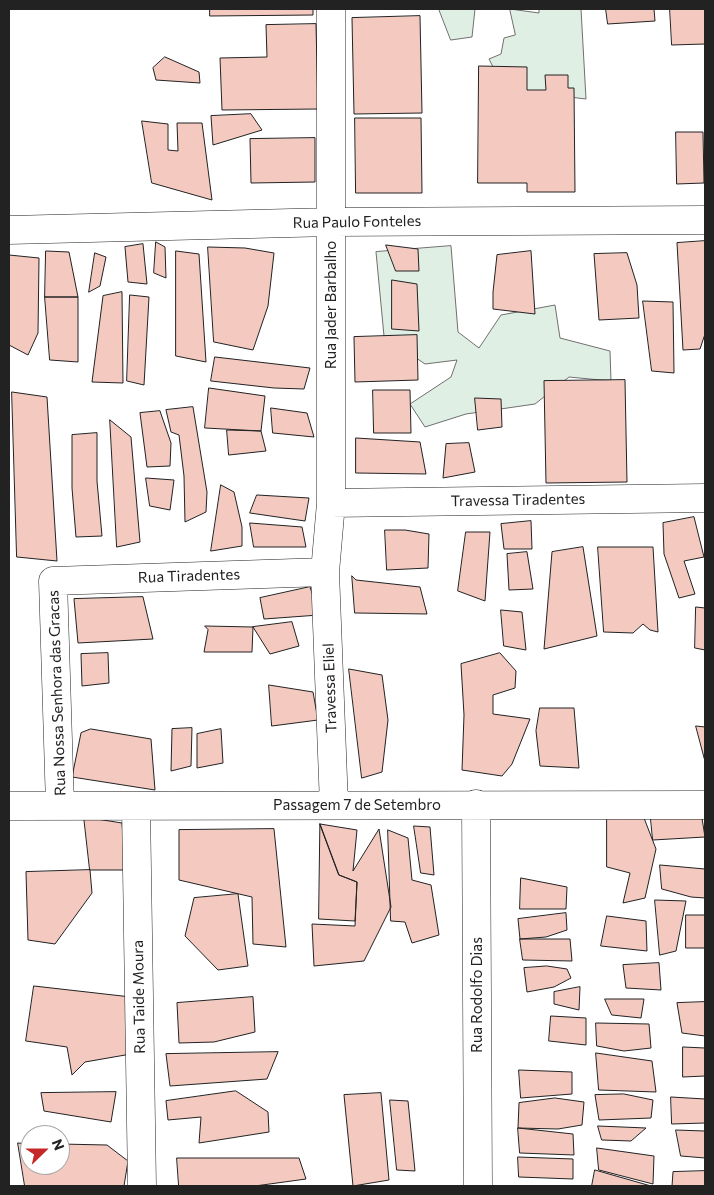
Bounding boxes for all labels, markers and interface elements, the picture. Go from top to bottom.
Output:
street label: Rua Paulo Fonteles [293,212,421,232]
street label: Rua Jader Barbalho [322,241,340,369]
street label: Travessa Tiradentes [451,490,585,510]
street label: Rua Tiradentes [138,565,240,587]
street label: Rua Nossa Senhora das Gracas [44,590,70,796]
street label: Travessa Eliel [319,643,341,733]
street label: Passagem 7 de Setembro [273,796,441,814]
street label: Rua Rodolfo Dias [468,937,486,1053]
street label: Rua Taide Moura [129,940,149,1054]
north arrow [20,1125,70,1175]
text: N [49,1137,68,1153]

